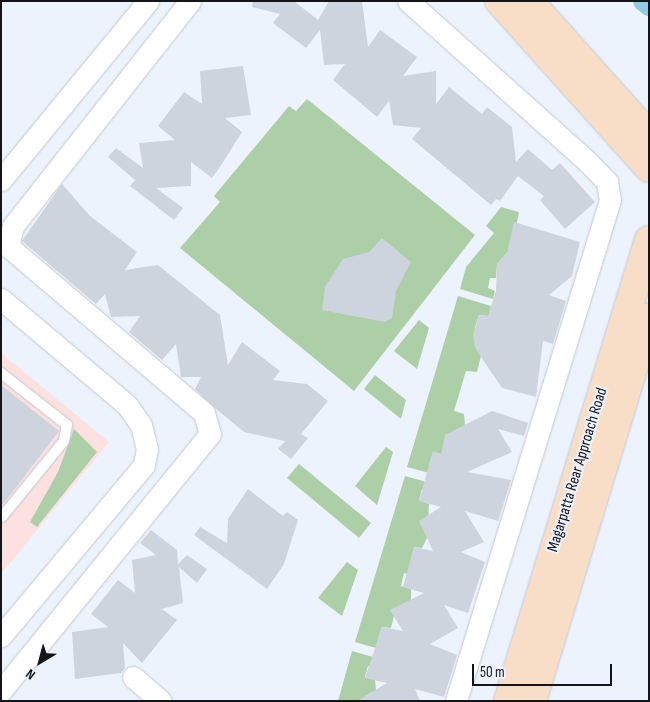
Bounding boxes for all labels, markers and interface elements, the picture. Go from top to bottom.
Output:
street label: Magarpatta Rear Approach Road [544,386,612,554]
north arrow [15,637,65,687]
scale bar [475,654,615,686]
text: 50 m [480,663,505,682]
text: N [23,665,39,683]

